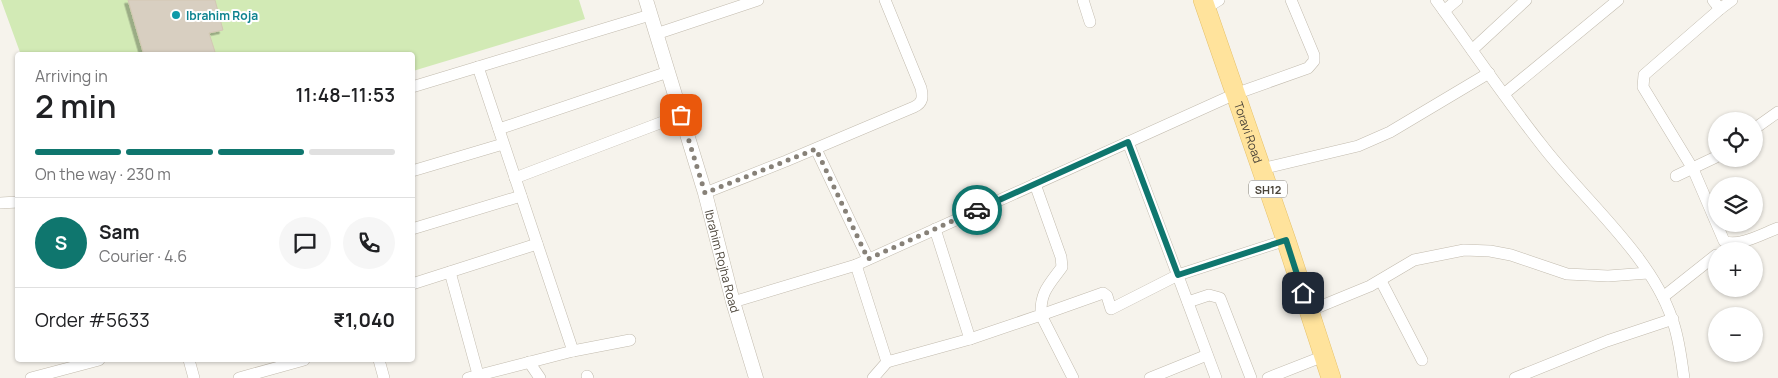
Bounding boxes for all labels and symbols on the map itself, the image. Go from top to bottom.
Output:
place label: Ibrahim Roja [186,7,258,24]
marker: Ibrahim Roja [170,9,182,21]
pin [660,94,702,136]
street label: Toravi Road [1230,99,1267,165]
road number: SH12 [1249,180,1287,198]
courier [952,185,1002,235]
street label: Ibrahim Rojha Road [701,208,744,314]
pin [1282,272,1324,314]

